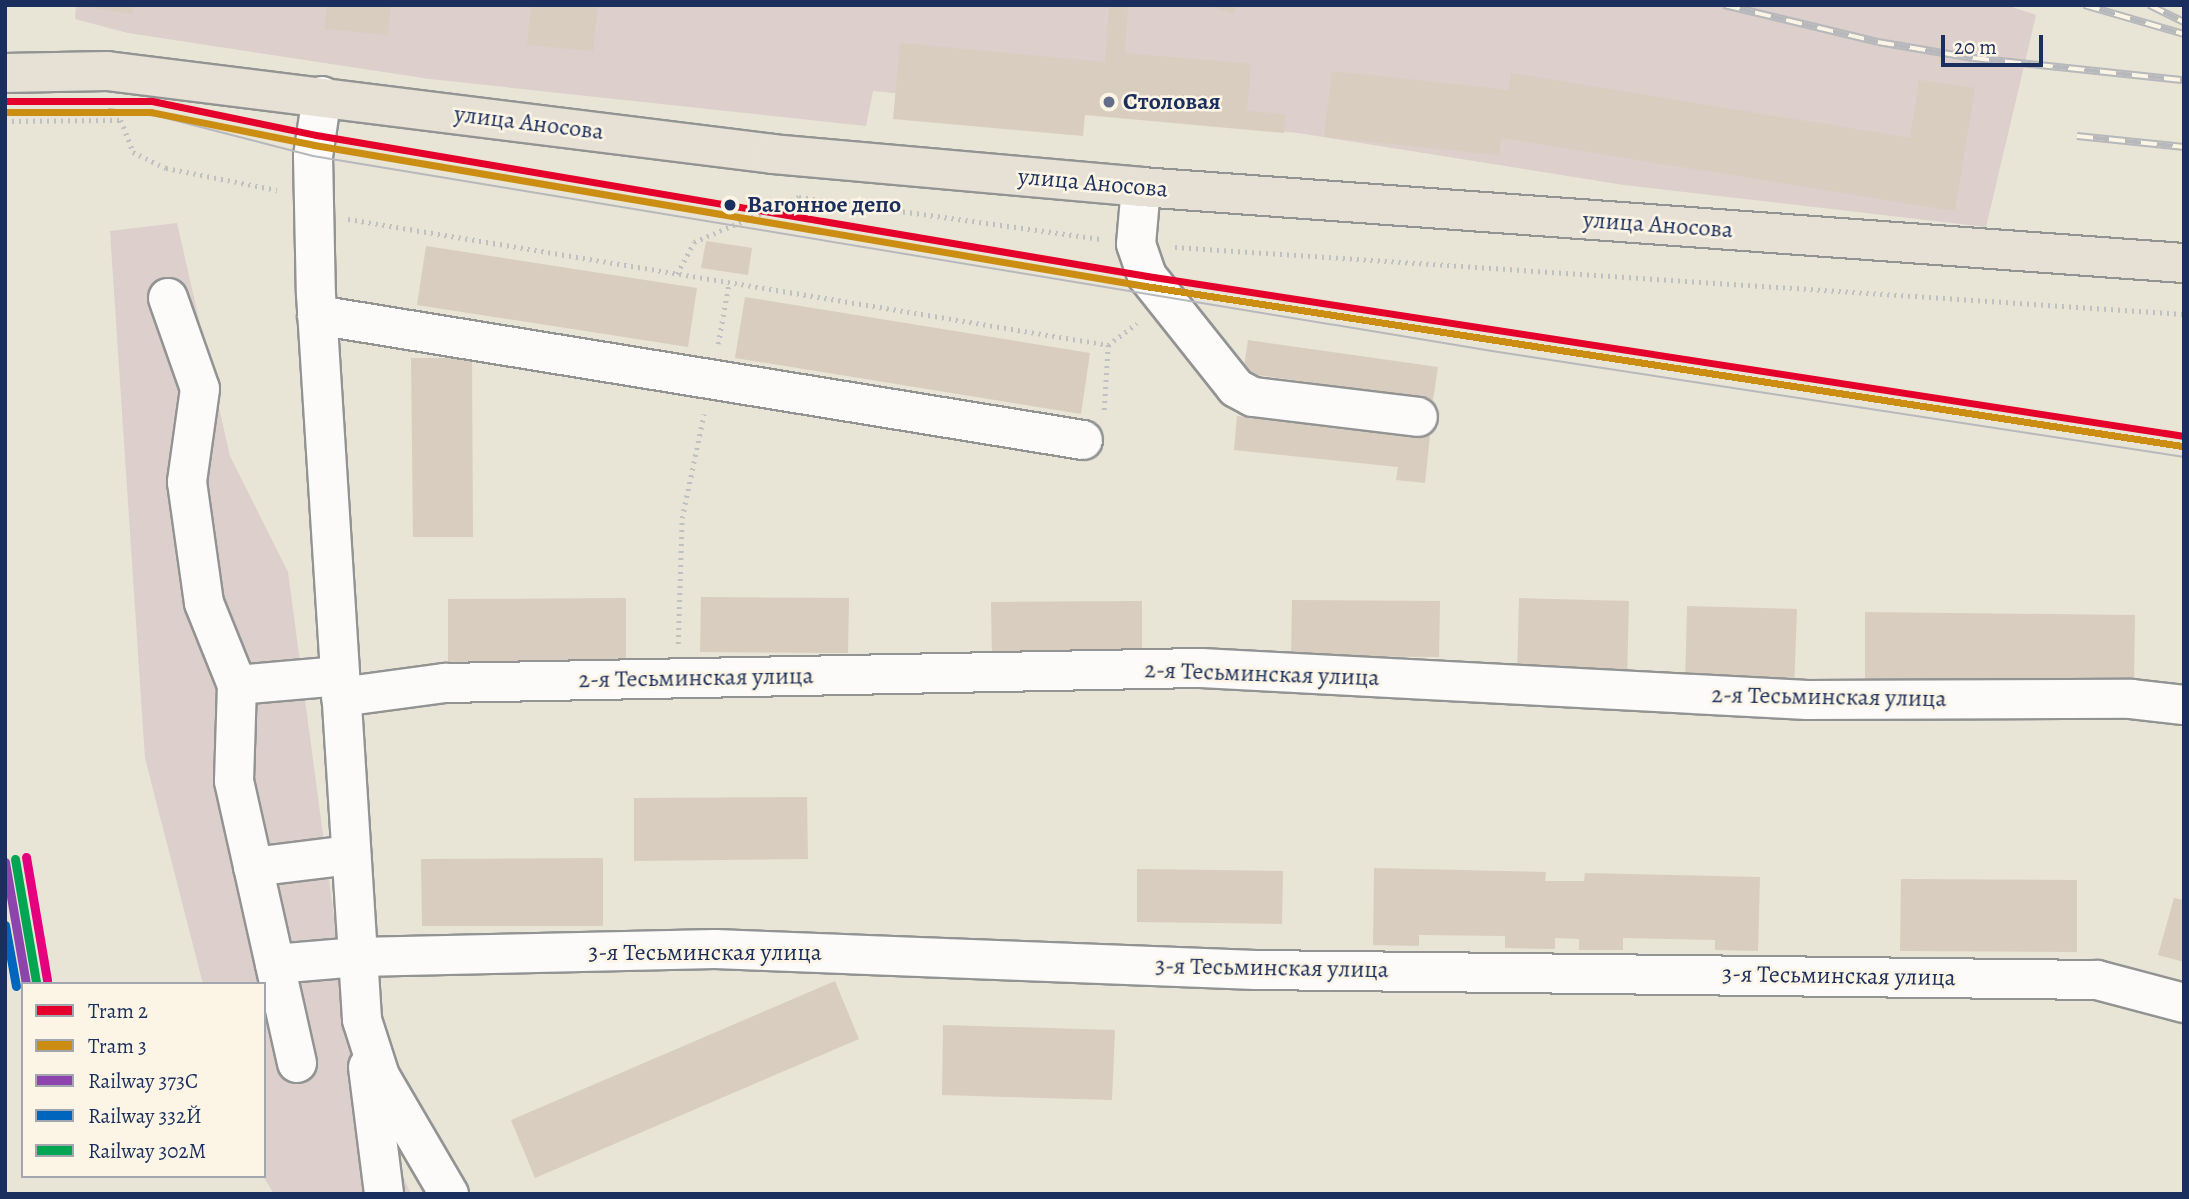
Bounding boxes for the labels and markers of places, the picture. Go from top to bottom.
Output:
place label: Столовая [1123,88,1221,116]
marker: Столовая [1101,94,1117,110]
place label: Вагонное депо [747,191,901,219]
marker: Вагонное депо [719,194,741,216]

